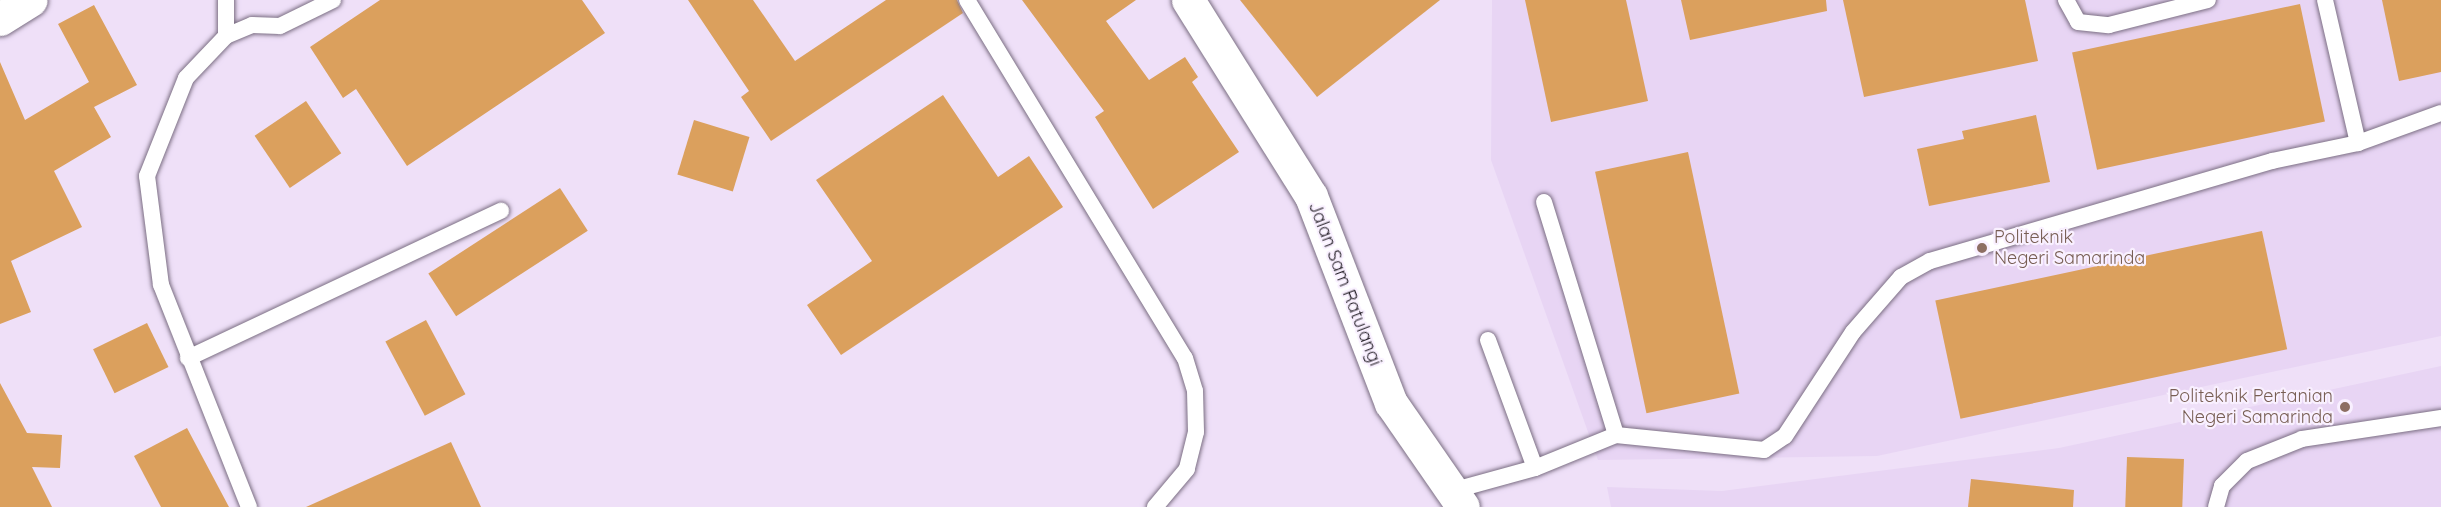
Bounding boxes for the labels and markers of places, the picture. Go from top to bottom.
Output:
place label: Politeknik Negeri Samarinda [1994,227,2145,270]
marker: Politeknik Negeri Samarinda [1975,241,1989,255]
place label: Politeknik Pertanian Negeri Samarinda [2169,386,2333,428]
marker: Politeknik Pertanian Negeri Samarinda [2338,400,2352,414]

